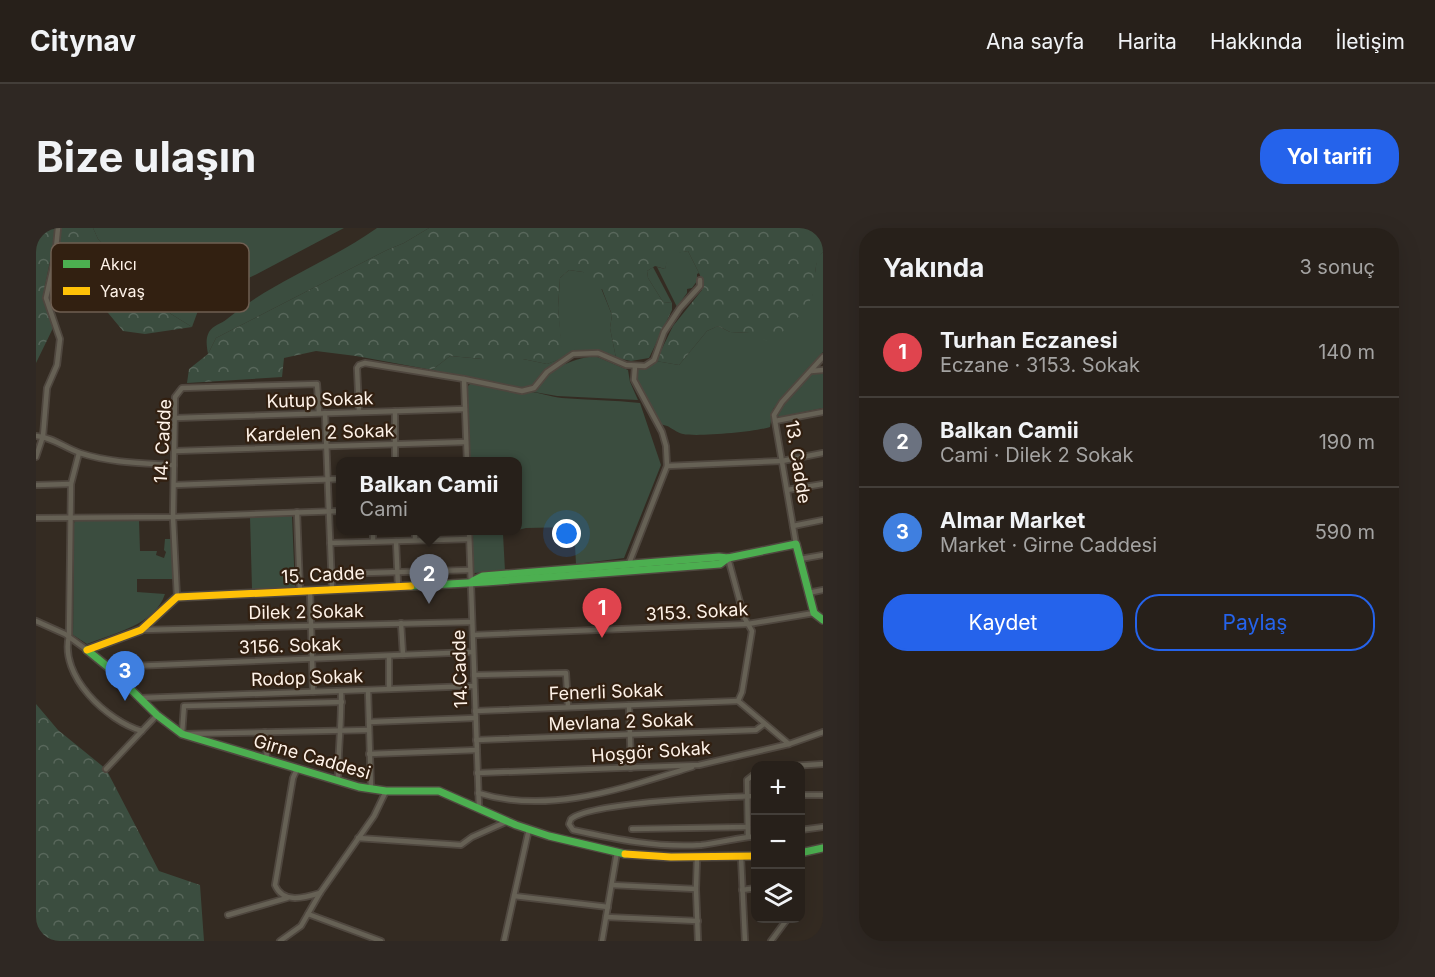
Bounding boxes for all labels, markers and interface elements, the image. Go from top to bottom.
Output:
text: Citynav [30,24,136,58]
text: Ana sayfa [986,29,1084,54]
text: Harita [1117,29,1177,54]
text: Hakkında [1210,29,1303,54]
text: İletişim [1336,29,1405,54]
button: Yol tarifi [1260,129,1399,184]
text: Bize ulaşın [36,131,256,182]
legend [51,243,249,312]
text: Yakında [883,252,984,283]
text: Akıcı [100,254,137,274]
text: 3 sonuç [1299,255,1375,279]
text: Yavaş [100,281,145,301]
text: Turhan Eczanesi [940,327,1118,353]
text: 1 [898,340,907,364]
text: 140 m [1318,340,1375,364]
text: Eczane · 3153. Sokak [940,353,1140,377]
street label: Kutup Sokak [266,387,374,412]
street label: 14. Cadde [150,398,175,484]
text: Balkan Camii [940,417,1079,443]
street label: Kardelen 2 Sokak [245,419,395,446]
street label: 13. Cadde [782,419,815,505]
text: 2 [896,430,909,454]
text: 190 m [1319,430,1375,454]
text: Cami · Dilek 2 Sokak [940,443,1133,467]
popup [336,457,522,535]
text: Balkan Camii [360,471,498,497]
text: Cami [360,497,408,521]
text: Almar Market [940,507,1085,533]
your location [552,519,581,548]
text: 3 [896,520,909,544]
text: 590 m [1315,520,1375,544]
text: Market · Girne Caddesi [940,533,1157,557]
pin: 2 [410,554,448,604]
street label: 15. Cadde [281,562,365,587]
pin: 1 [582,588,622,638]
button: Kaydet [883,594,1123,651]
button: Paylaş [1135,594,1375,651]
street label: 3153. Sokak [645,598,749,625]
street label: Dilek 2 Sokak [248,600,364,623]
street label: 14.Cadde [448,629,471,709]
street label: 3156. Sokak [238,633,342,658]
pin: 3 [106,652,145,701]
street label: Rodop Sokak [251,665,364,690]
street label: Fenerli Sokak [548,679,664,704]
street label: Mevlana 2 Sokak [548,708,694,735]
street label: Girne Caddesi [251,730,373,783]
street label: Hoşgör Sokak [591,737,711,766]
map controls [751,761,805,923]
button: + [751,761,805,815]
button: − [751,815,805,869]
button: layers [751,869,805,923]

